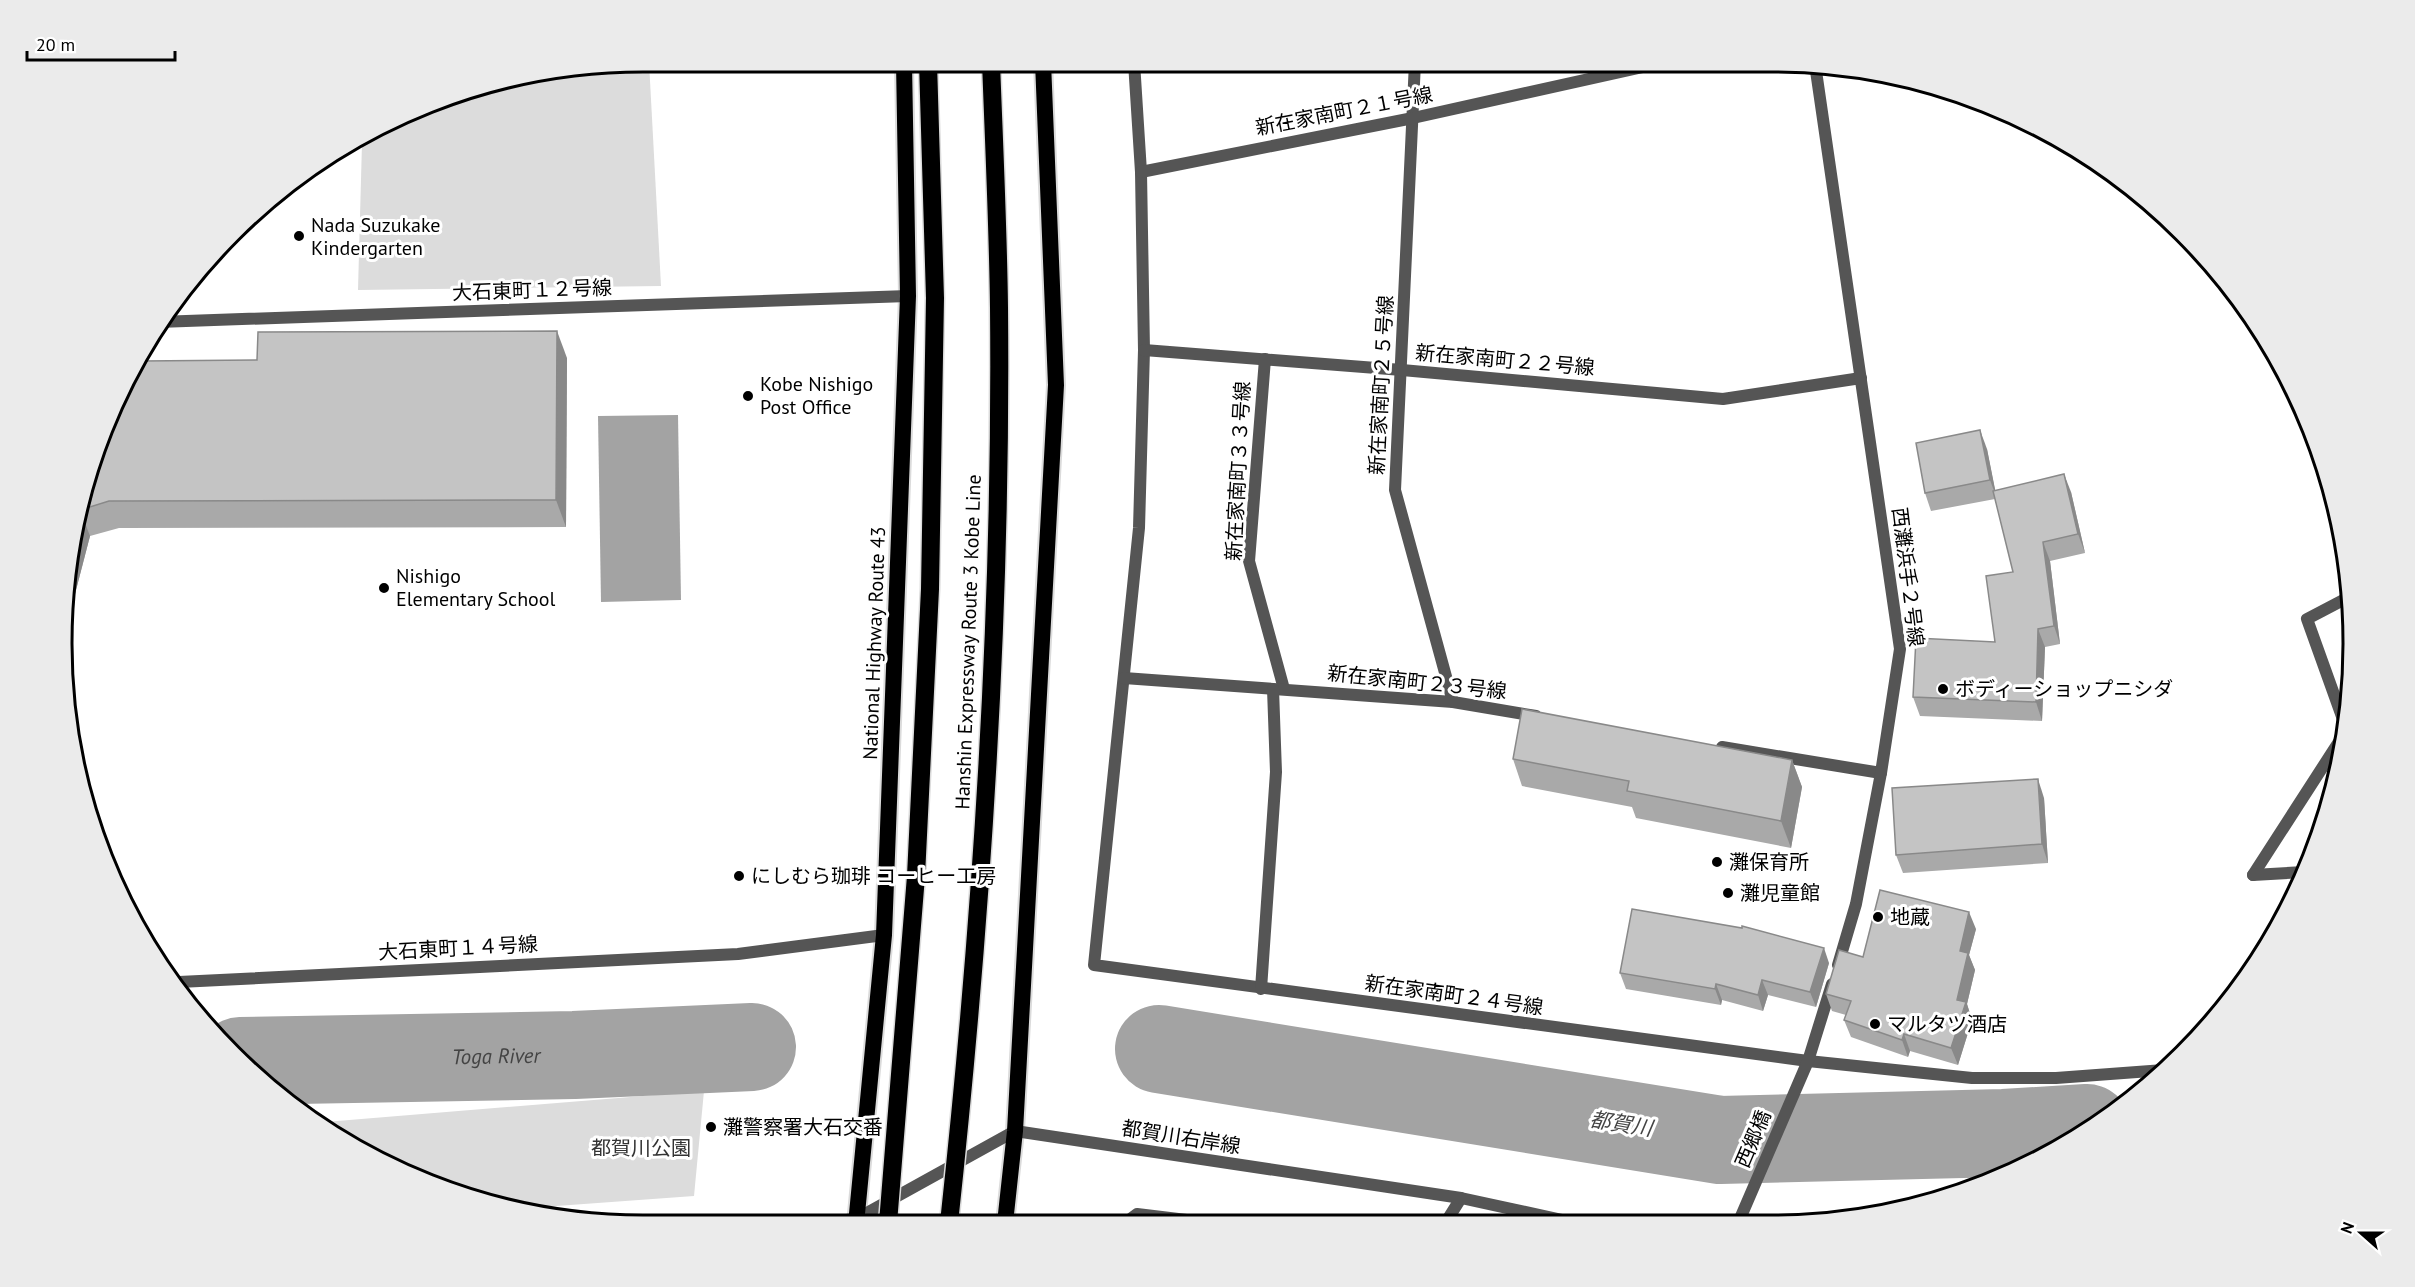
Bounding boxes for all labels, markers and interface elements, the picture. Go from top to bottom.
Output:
scale bar [27,24,176,62]
text: 20 m [36,33,75,56]
street label: 新在家南町２１号線 [1253,81,1435,141]
place label: Nada Suzukake Kindergarten [311,212,441,261]
marker: Nada Suzukake Kindergarten [292,229,306,243]
street label: 大石東町１２号線 [452,274,612,306]
street label: 新在家南町２５号線 [1363,294,1399,476]
street label: 新在家南町２２号線 [1414,339,1596,381]
place label: Kobe Nishigo Post Office [760,371,873,420]
street label: 新在家南町３３号線 [1220,380,1256,562]
marker: Kobe Nishigo Post Office [741,389,755,403]
street label: Hanshin Expressway Route 3 Kobe Line [949,474,987,810]
street label: 西灘浜手２号線 [1887,506,1929,648]
street label: National Highway Route 43 [857,526,891,760]
place label: Nishigo Elementary School [396,563,556,612]
marker: Nishigo Elementary School [377,581,391,595]
street label: 新在家南町２３号線 [1326,660,1508,704]
place label: ボディーショップニシダ [1955,676,2173,702]
marker: ボディーショップニシダ [1936,682,1950,696]
place label: 灘保育所 [1729,849,1809,875]
marker: 灘保育所 [1710,855,1724,869]
place label: にしむら珈琲 コーヒー工房 [751,863,996,889]
marker: にしむら珈琲 コーヒー工房 [732,869,746,883]
place label: 灘児童館 [1740,880,1820,906]
marker: 灘児童館 [1721,886,1735,900]
place label: 地蔵 [1890,904,1930,930]
marker: 地蔵 [1871,910,1885,924]
street label: 大石東町１４号線 [377,931,539,965]
street label: 新在家南町２４号線 [1363,970,1545,1020]
place label: マルタツ酒店 [1887,1011,2007,1037]
marker: マルタツ酒店 [1868,1017,1882,1031]
water label: Toga River [451,1042,543,1070]
water label: 都賀川 [1588,1105,1656,1142]
street label: 西郷橋 [1729,1106,1777,1172]
place label: 灘警察署大石交番 [723,1114,883,1140]
street label: 都賀川右岸線 [1120,1115,1242,1159]
marker: 灘警察署大石交番 [704,1120,718,1134]
park label: 都賀川公園 [591,1135,691,1161]
north arrow [2331,1203,2391,1263]
text: N [2336,1219,2358,1236]

